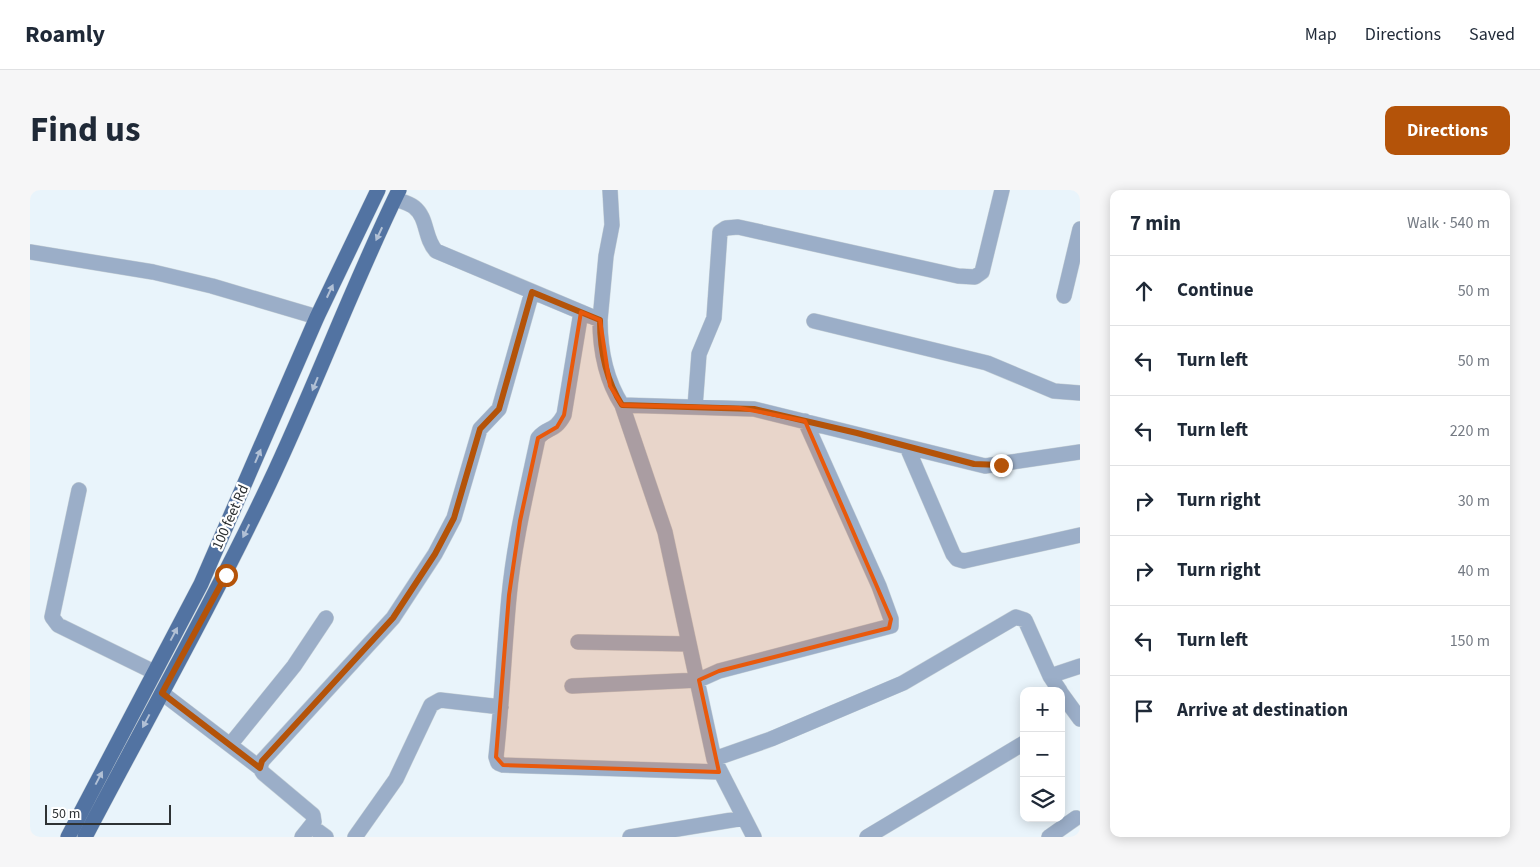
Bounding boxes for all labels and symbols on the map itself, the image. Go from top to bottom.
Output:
one-way arrow [374,227,382,241]
one-way arrow [326,284,334,298]
one-way arrow [310,376,318,391]
one-way arrow [254,448,262,463]
route end [990,454,1013,477]
street label: 100 feet Rd [207,481,254,553]
one-way arrow [242,524,250,538]
route start [215,564,238,587]
one-way arrow [170,627,178,642]
one-way arrow [142,715,151,728]
one-way arrow [95,771,103,786]
scale bar [45,802,171,825]

